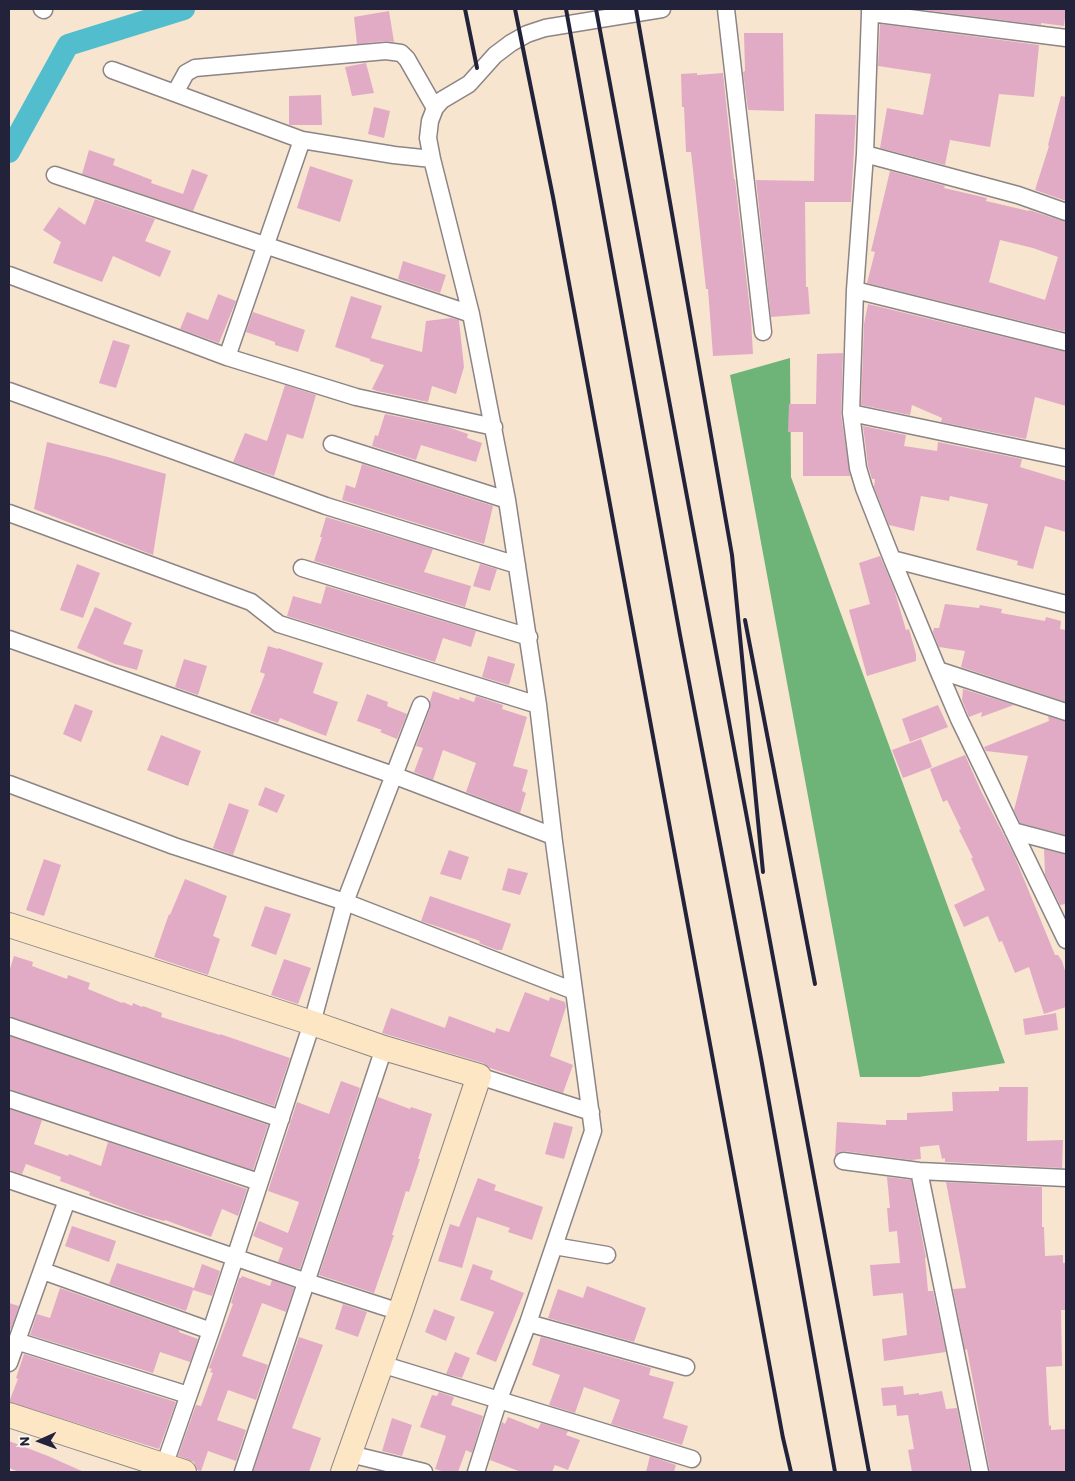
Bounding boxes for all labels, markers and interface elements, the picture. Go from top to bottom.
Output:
north arrow [15,1416,65,1466]
text: N [16,1437,33,1447]

